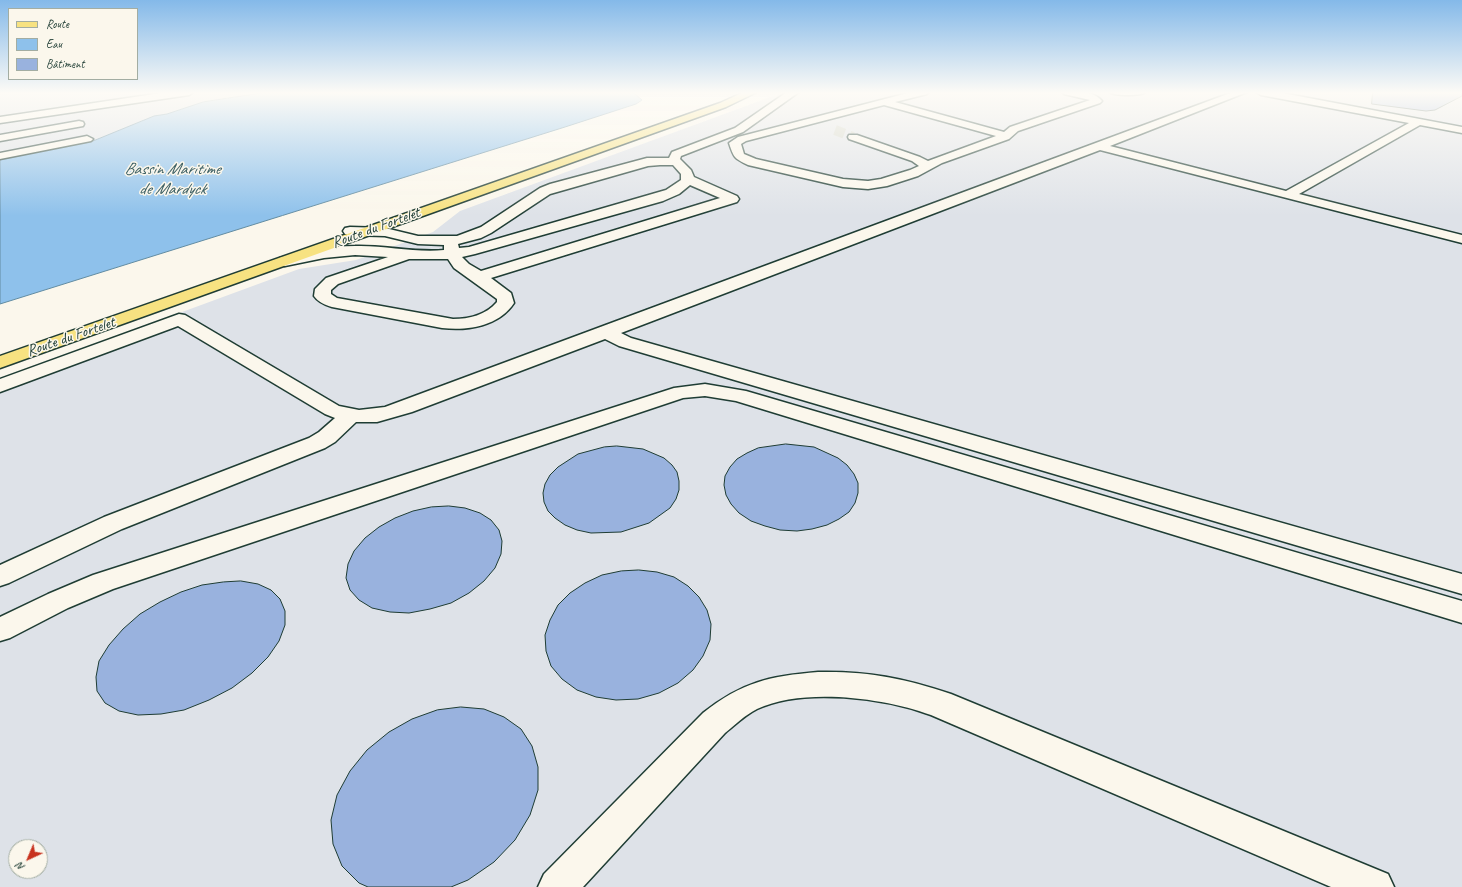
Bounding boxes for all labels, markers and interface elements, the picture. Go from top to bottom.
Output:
legend [8,8,138,80]
text: Route [46,16,69,32]
text: Eau [46,36,62,52]
text: Bâtiment [46,56,84,72]
water label: Bassin Maritime de Mardyck [124,160,220,200]
street label: Route du Fortelet [329,203,423,253]
street label: Route du Fortelet [24,313,118,361]
north arrow [8,839,48,879]
text: N [13,860,28,874]

